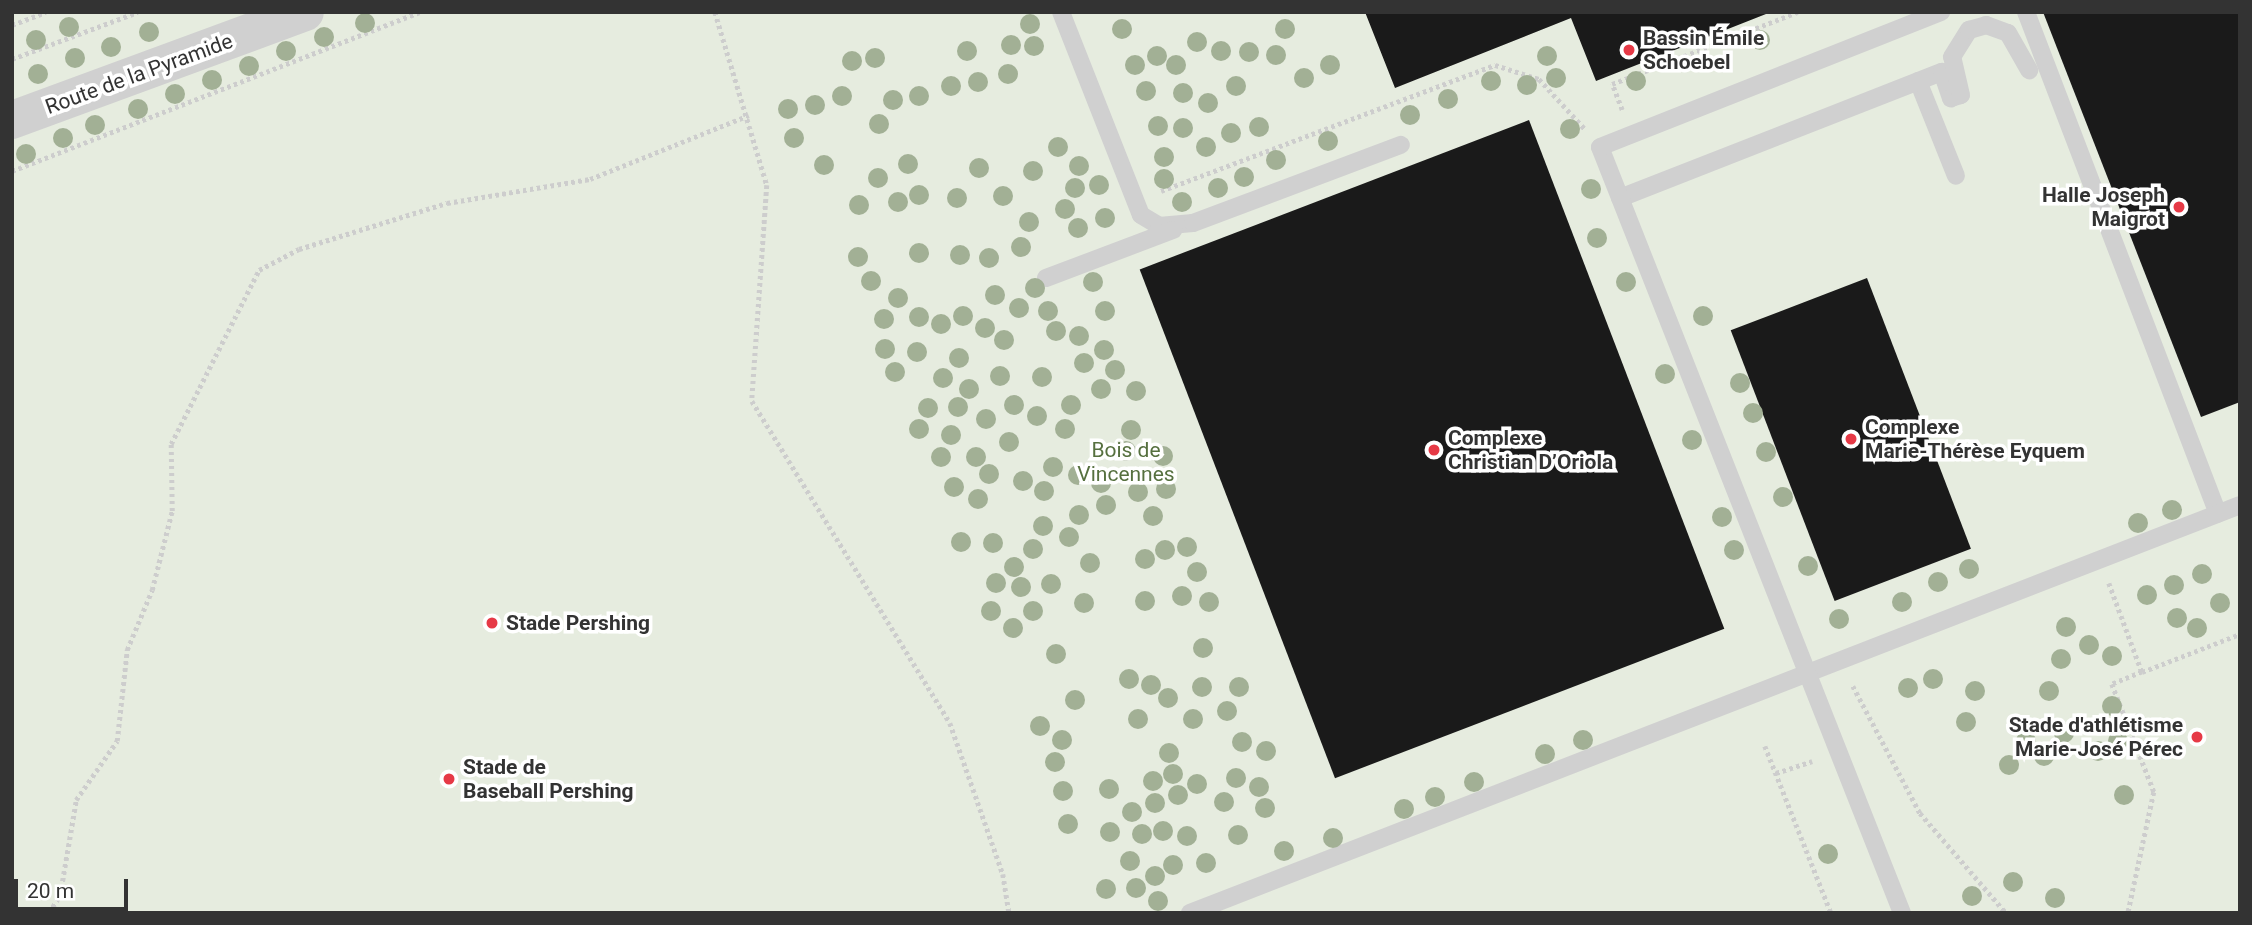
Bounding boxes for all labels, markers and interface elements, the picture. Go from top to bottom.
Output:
place label: Bassin Émile Schoebel [1643,25,1764,75]
street label: Route de la Pyramide [42,28,236,120]
marker: Bassin Émile Schoebel [1621,42,1637,58]
place label: Halle Joseph Maigrot [2042,182,2165,232]
marker: Halle Joseph Maigrot [2171,199,2187,215]
place label: Complexe Marie-Thérèse Eyquem [1865,414,2085,464]
place label: Complexe Christian D’Oriola [1448,425,1613,475]
marker: Complexe Marie-Thérèse Eyquem [1843,431,1859,447]
park label: Bois de Vincennes [1077,437,1175,487]
marker: Complexe Christian D’Oriola [1426,442,1442,458]
place label: Stade Pershing [506,610,650,636]
marker: Stade Pershing [484,615,500,631]
place label: Stade d'athlétisme Marie-José Pérec [2009,712,2183,762]
marker: Stade d'athlétisme Marie-José Pérec [2189,729,2205,745]
place label: Stade de Baseball Pershing [463,754,633,804]
marker: Stade de Baseball Pershing [441,771,457,787]
scale bar [18,866,131,910]
text: 20 m [27,879,74,903]

